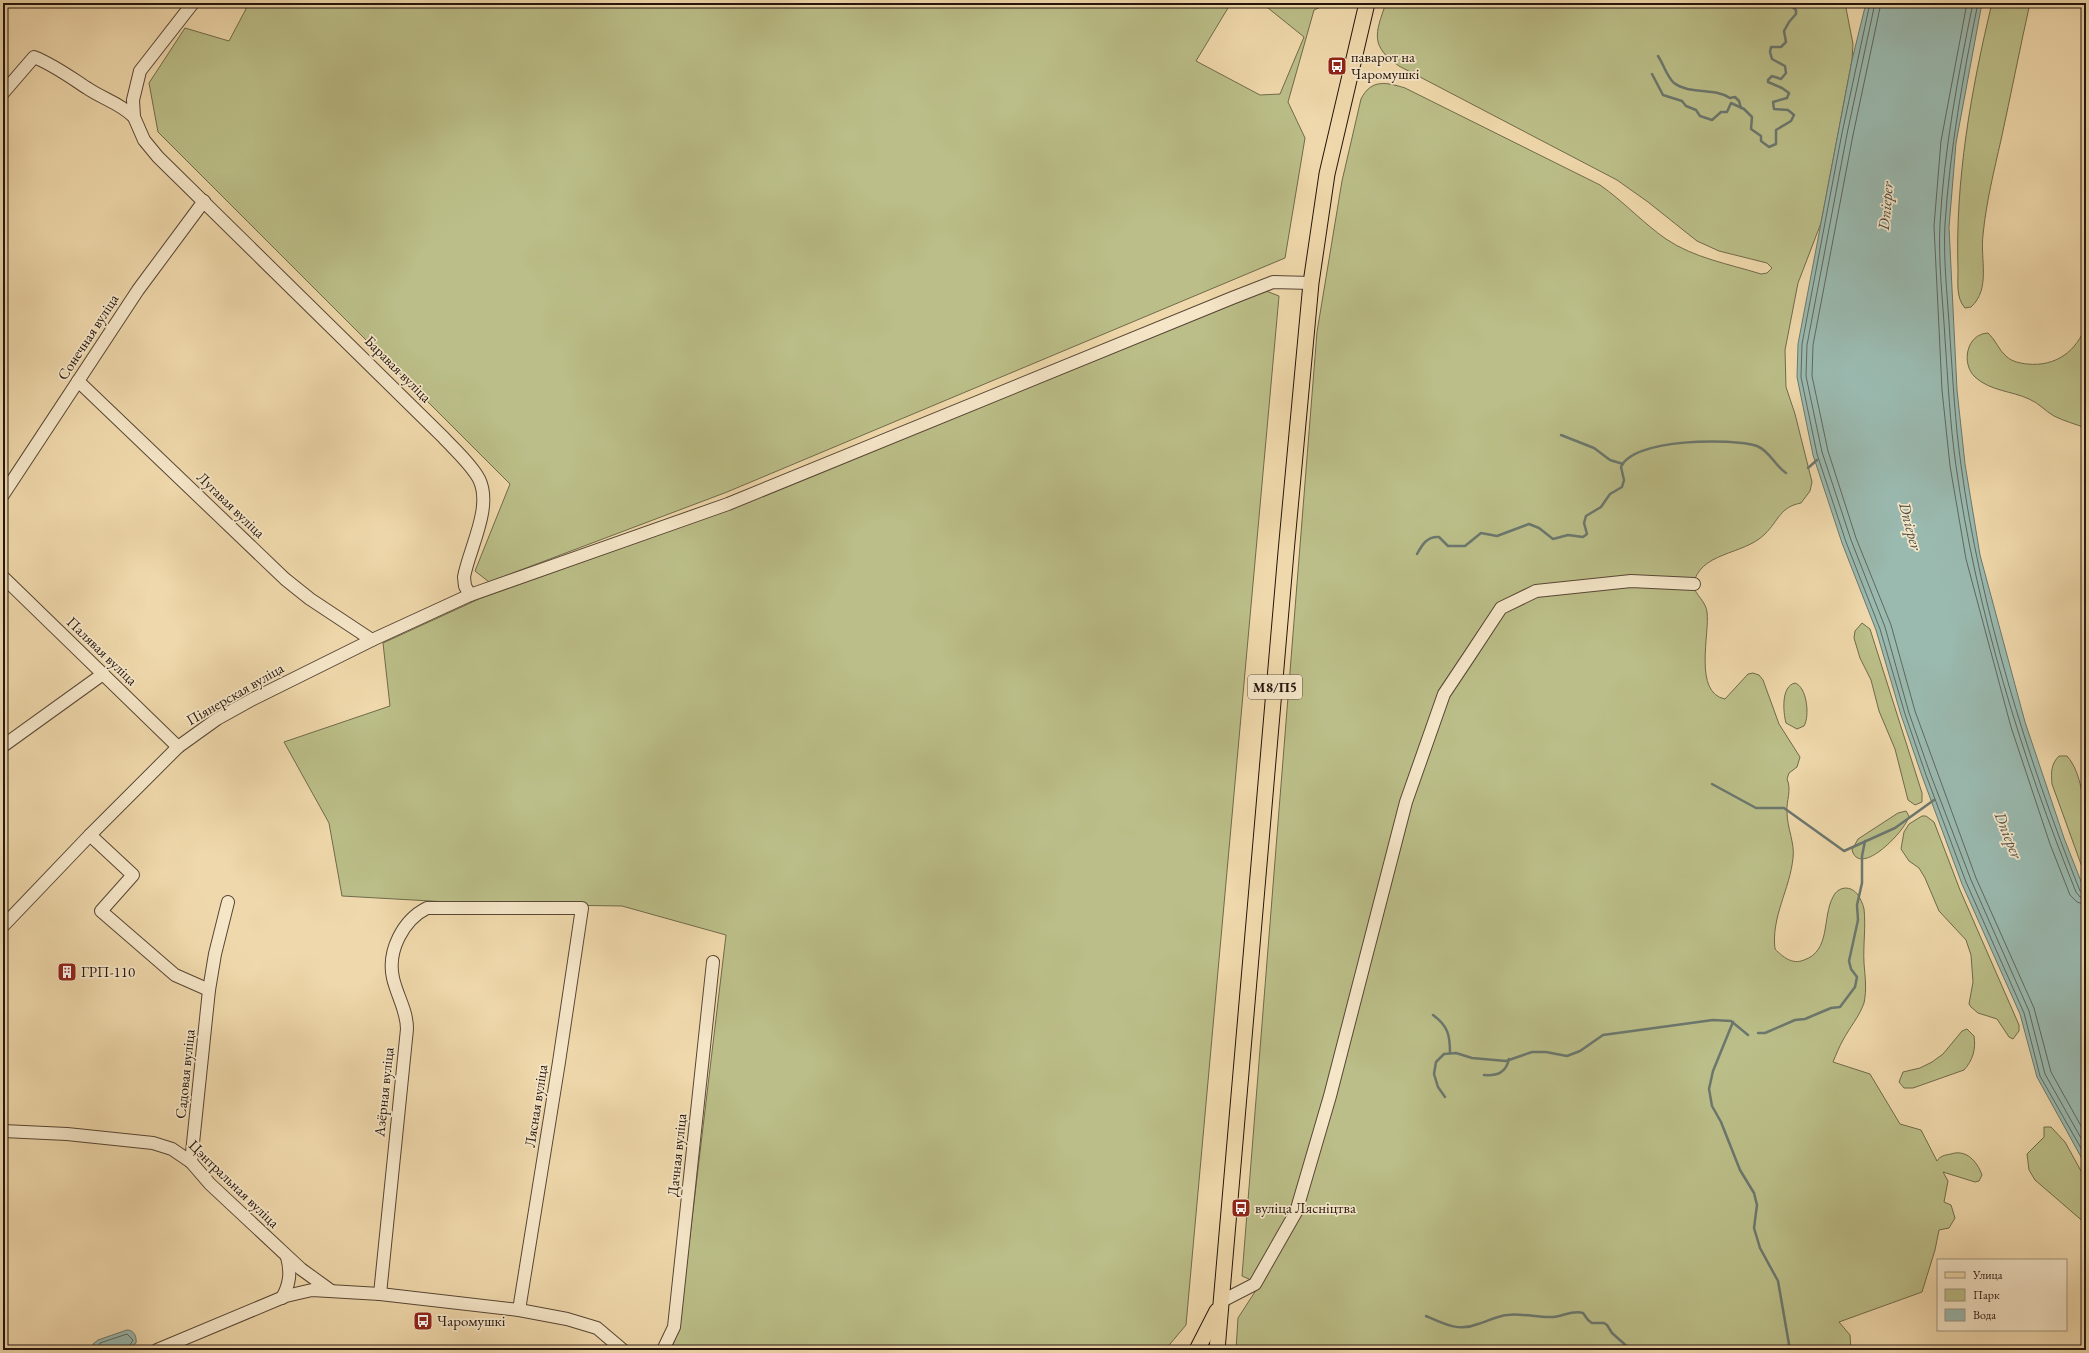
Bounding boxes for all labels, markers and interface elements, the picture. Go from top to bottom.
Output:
place label: паварот на Чаромушкі [1351,47,1420,83]
bus stop icon: паварот на Чаромушкі [1326,55,1348,77]
water label: Dnieper [1873,180,1898,232]
street label: Сонечная вуліца [53,290,122,383]
street label: Баравая вуліца [361,331,436,406]
street label: Лугавая вуліца [193,467,269,542]
water label: Dnieper [1894,499,1927,553]
street label: Палявая вуліца [63,612,142,689]
street label: Піянерская вуліца [183,658,287,729]
road number: М8/П5 [1248,675,1302,699]
water label: Dnieper [1989,808,2028,863]
building icon: ГРП-110 [56,961,78,983]
place label: ГРП-110 [81,962,135,981]
street label: Садовая вуліца [170,1028,199,1120]
street label: Азёрная вуліца [369,1046,398,1139]
street label: Лясная вуліца [520,1063,551,1149]
street label: Дачная вуліца [663,1112,690,1197]
street label: Цэнтральная вуліца [185,1136,284,1232]
bus stop icon: вуліца Лясніцтва [1230,1197,1252,1219]
place label: вуліца Лясніцтва [1255,1198,1356,1217]
legend [1937,1259,2067,1331]
text: Улица [1972,1267,2003,1283]
text: Парк [1973,1287,2000,1303]
text: Вода [1973,1307,1996,1323]
bus stop icon: Чаромушкі [412,1310,434,1332]
place label: Чаромушкі [437,1311,506,1330]

